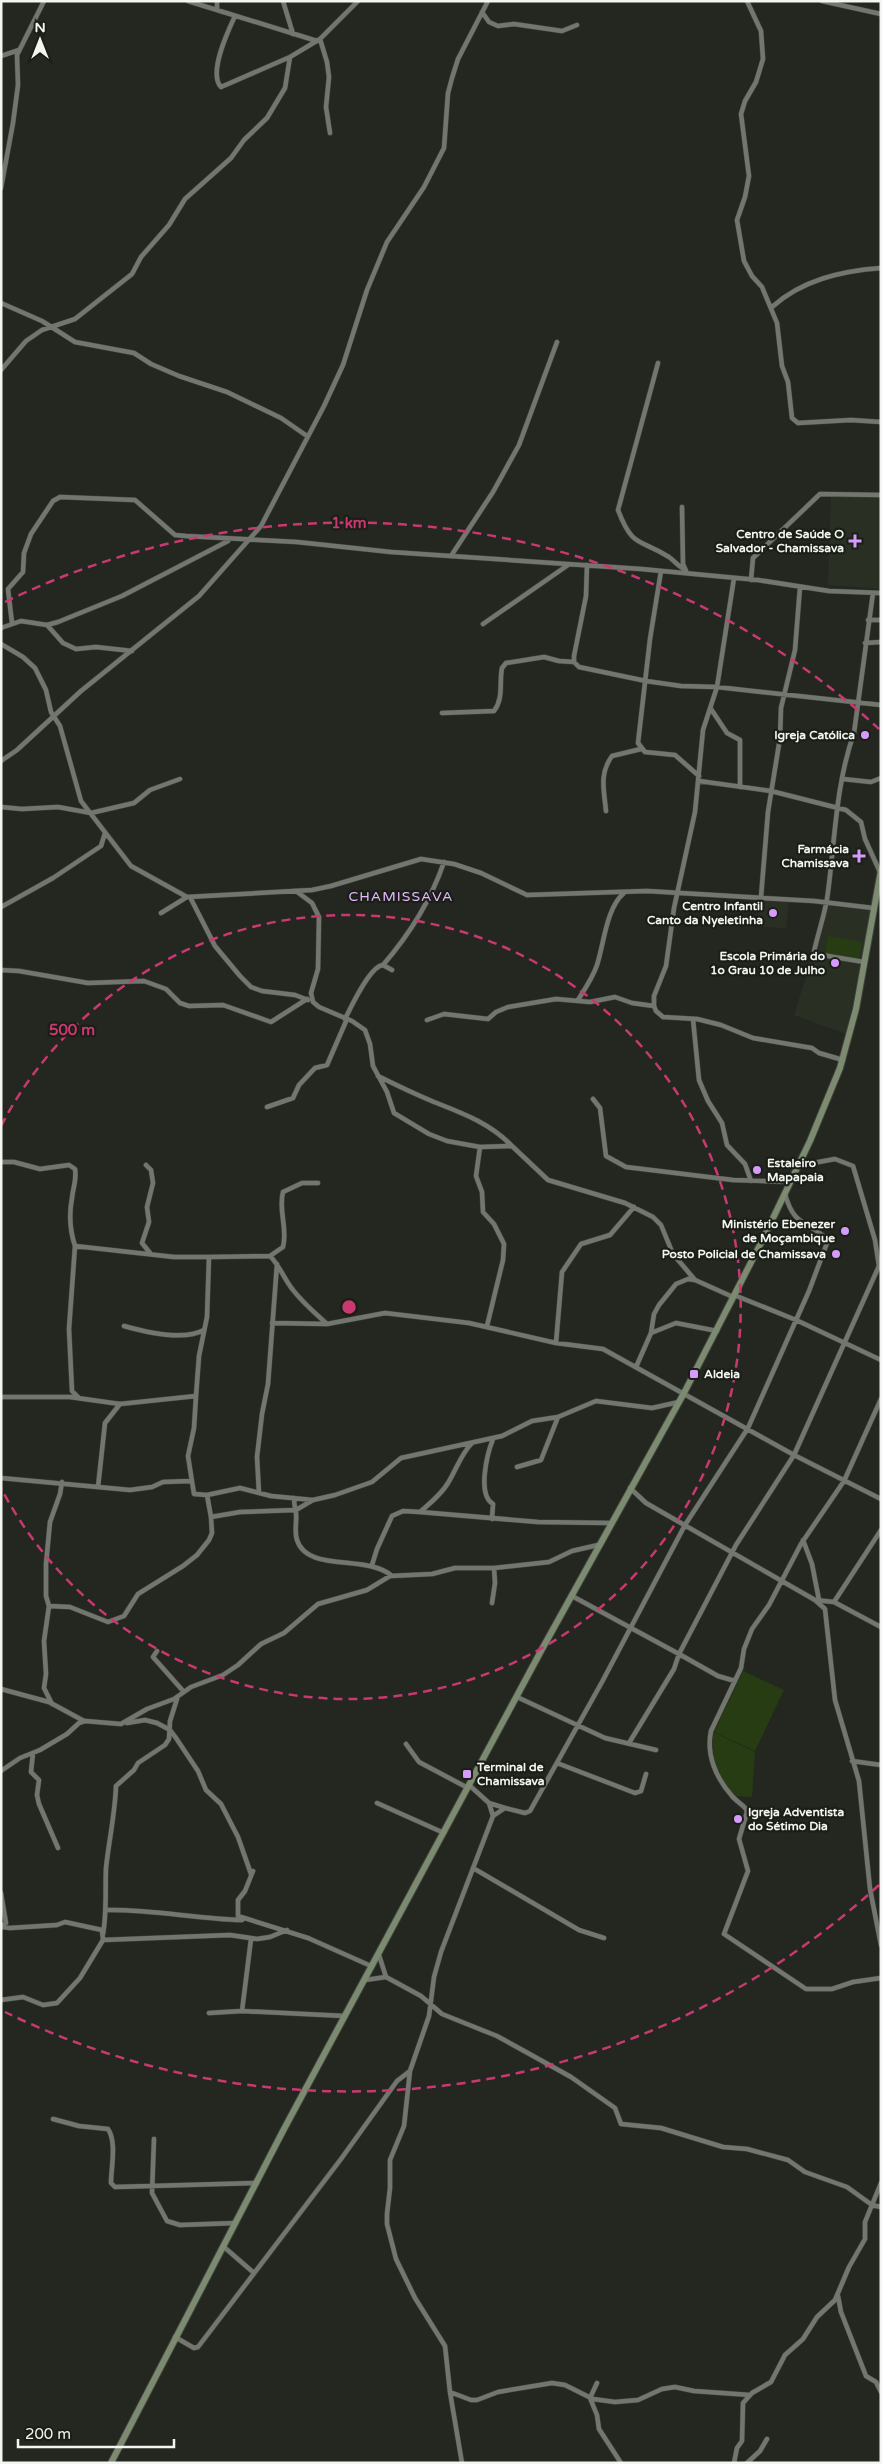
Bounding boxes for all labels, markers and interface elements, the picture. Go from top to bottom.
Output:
north arrow [15,15,65,65]
text: N [34,19,46,36]
text: 1 km [331,514,367,532]
place label: Centro de Saúde O Salvador - Chamissava [716,527,844,555]
marker: Centro de Saúde O Salvador - Chamissava [848,534,862,548]
place label: Igreja Católica [774,728,855,743]
marker: Igreja Católica [859,729,871,741]
place label: Farmácia Chamissava [781,842,849,870]
marker: Farmácia Chamissava [853,850,865,862]
district label: CHAMISSAVA [349,888,453,905]
place label: Centro Infantil Canto da Nyeletinha [647,899,763,928]
marker: Centro Infantil Canto da Nyeletinha [767,907,779,919]
place label: Escola Primária do 1o Grau 10 de Julho [710,949,825,977]
marker: Escola Primária do 1o Grau 10 de Julho [829,957,841,969]
text: 500 m [49,1021,95,1039]
place label: Estaleiro Mapapaia [767,1156,824,1185]
marker: Estaleiro Mapapaia [751,1164,763,1176]
place label: Ministério Ebenezer de Moçambique [722,1217,835,1246]
marker: Ministério Ebenezer de Moçambique [839,1225,851,1237]
place label: Posto Policial de Chamissava [662,1247,826,1261]
marker: Posto Policial de Chamissava [830,1248,842,1260]
centre of rings [340,1298,358,1316]
place label: Aldeia [704,1367,740,1381]
marker: Aldeia [688,1368,700,1380]
place label: Terminal de Chamissava [476,1760,545,1788]
marker: Terminal de Chamissava [461,1768,473,1780]
place label: Igreja Adventista do Sétimo Dia [748,1805,844,1833]
marker: Igreja Adventista do Sétimo Dia [732,1813,744,1825]
scale bar [18,2416,174,2448]
text: 200 m [25,2425,71,2443]

